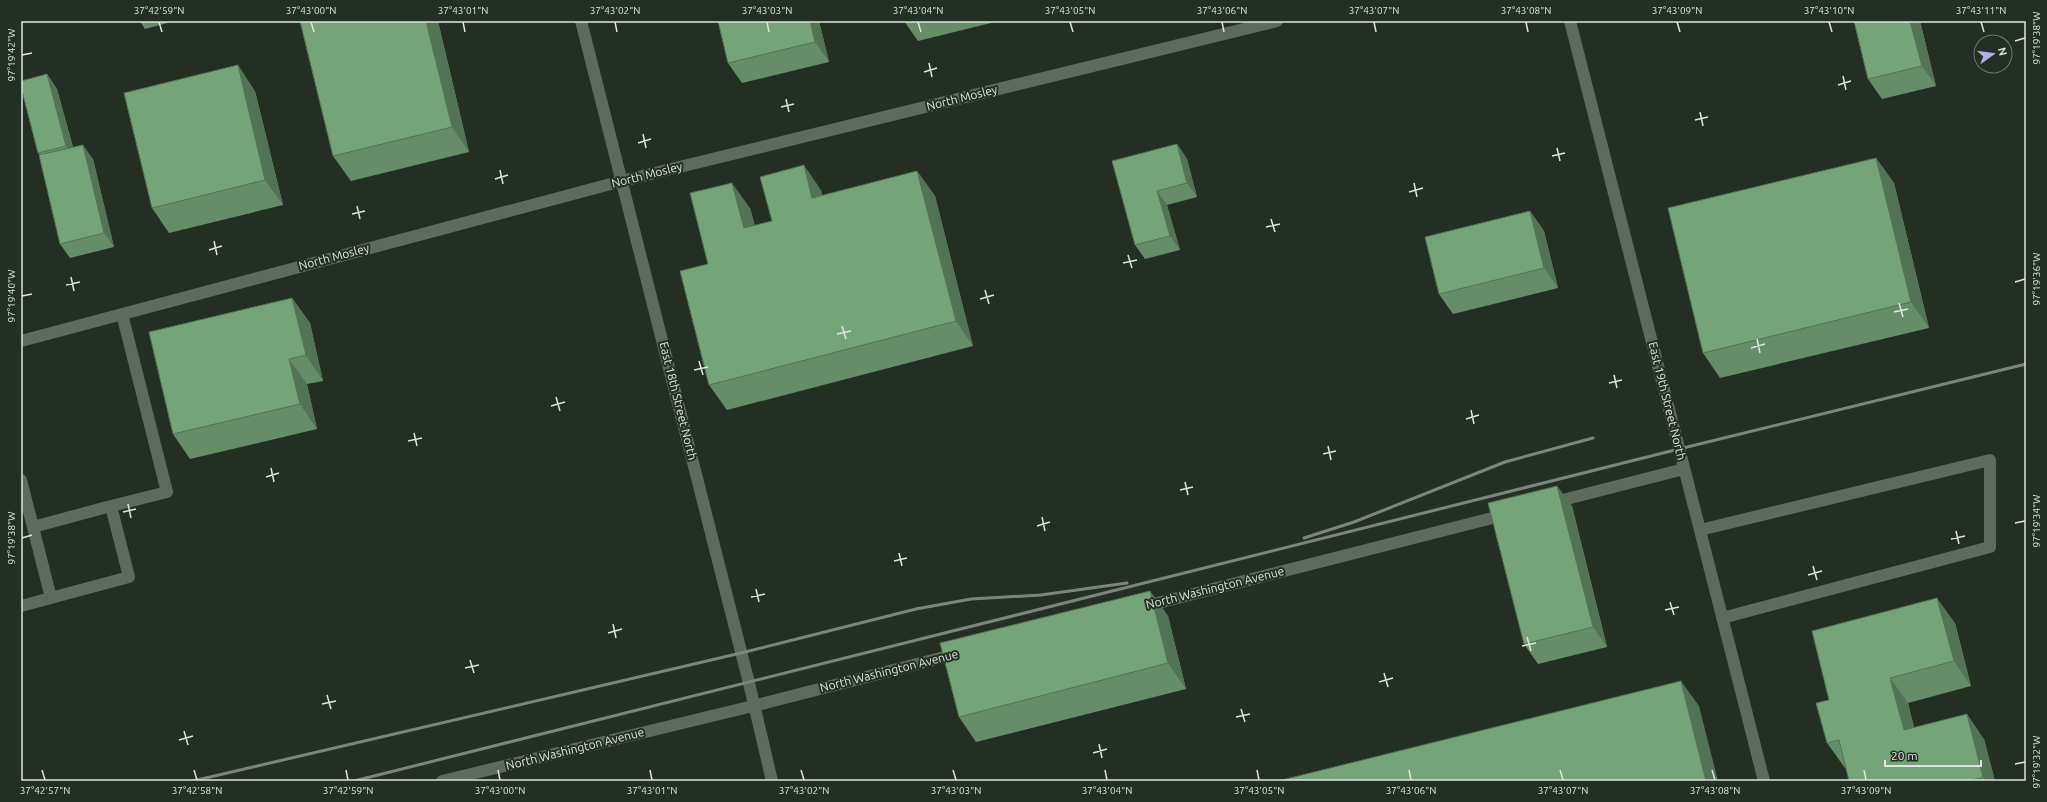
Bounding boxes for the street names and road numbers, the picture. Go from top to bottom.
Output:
street label: North Mosley [925,82,999,113]
street label: North Mosley [610,159,684,190]
street label: North Mosley [297,241,371,272]
street label: East 18th Street North [657,340,699,461]
street label: East 19th Street North [1646,340,1688,461]
street label: North Washington Avenue [1144,564,1285,611]
street label: North Washington Avenue [818,647,959,694]
street label: North Washington Avenue [504,725,645,772]

